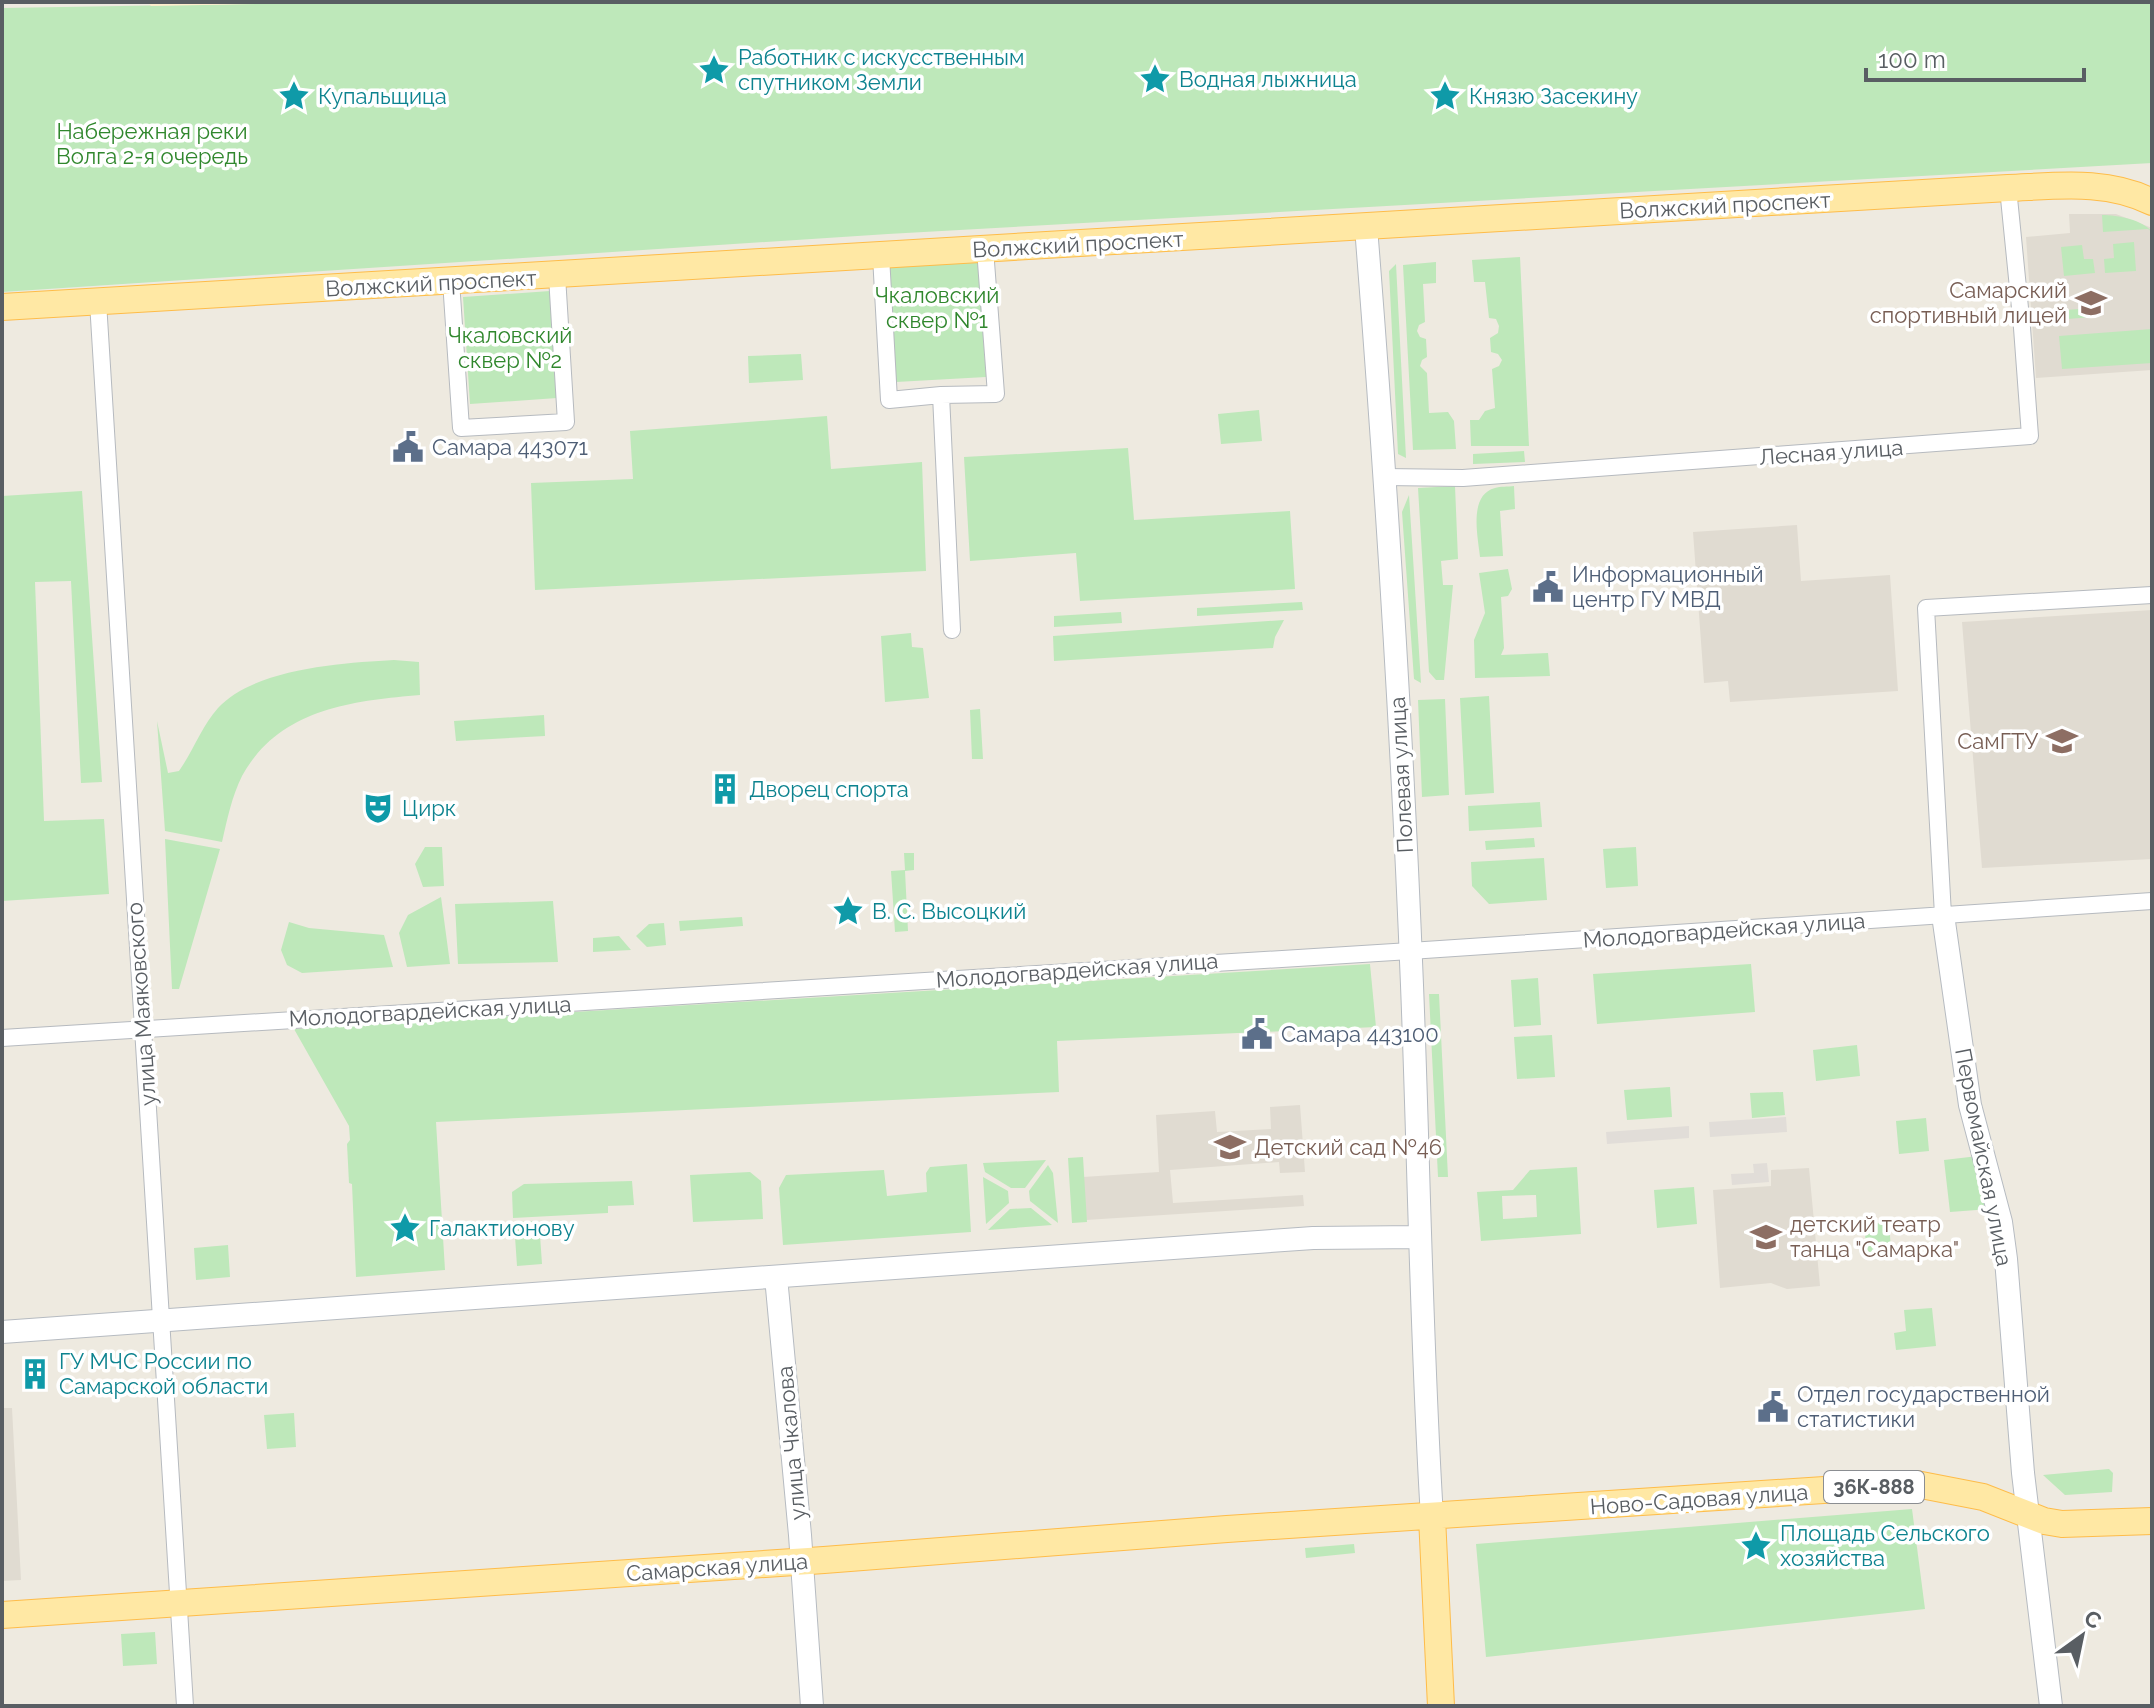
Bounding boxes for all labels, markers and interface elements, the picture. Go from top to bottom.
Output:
scale bar [1866,32,2084,82]
place label: Работник с искусственным спутником Земли [738,44,1024,95]
text: 100 m [1878,45,1946,74]
place icon: Работник с искусственным спутником Земли [697,53,731,87]
place icon: Водная лыжница [1138,62,1172,96]
place label: Водная лыжница [1179,66,1357,92]
place icon: Купальщица [277,79,311,113]
place icon: Князю Засекину [1428,79,1462,113]
place label: Купальщица [318,83,447,109]
place label: Князю Засекину [1469,83,1638,109]
park label: Набережная реки Волга 2-я очередь [56,118,248,169]
street label: Волжский проспект [1619,186,1832,224]
street label: Волжский проспект [972,225,1185,263]
street label: Волжский проспект [325,264,538,302]
place label: Самарский спортивный лицей [1870,277,2067,328]
park label: Чкаловский сквер №1 [875,282,999,333]
school or university icon: Самарский спортивный лицей [2074,286,2108,320]
park label: Чкаловский сквер №2 [448,322,572,373]
public building icon: Самара 443071 [391,430,425,464]
place label: Самара 443071 [432,434,588,460]
street label: Лесная улица [1758,434,1904,470]
place label: Информационный центр ГУ МВД [1572,561,1764,612]
public building icon: Информационный центр ГУ МВД [1531,570,1565,604]
street label: Полевая улица [1384,696,1418,854]
school or university icon: СамГТУ [2045,724,2079,758]
place label: СамГТУ [1957,728,2038,754]
building icon: Дворец спорта [708,772,742,806]
place label: Дворец спорта [749,776,909,802]
theatre icon: Цирк [361,791,395,825]
place label: Цирк [402,795,456,821]
place icon: В. С. Высоцкий [831,894,865,928]
place label: В. С. Высоцкий [872,898,1026,924]
street label: улица Маяковского [121,901,161,1107]
street label: Молодогвардейская улица [1582,907,1866,953]
street label: Молодогвардейская улица [935,947,1219,993]
street label: Молодогвардейская улица [288,991,572,1031]
public building icon: Самара 443100 [1240,1017,1274,1051]
place label: Самара 443100 [1281,1021,1439,1047]
street label: Первомайская улица [1950,1046,2018,1268]
school or university icon: Детский сад №46 [1213,1130,1247,1164]
place label: Детский сад №46 [1254,1134,1442,1160]
place icon: Галактионову [388,1211,422,1245]
place label: детский театр танца "Самарка" [1790,1211,1959,1262]
place label: Галактионову [429,1215,575,1241]
school or university icon: детский театр танца "Самарка" [1749,1220,1783,1254]
place label: ГУ МЧС России по Самарской области [59,1348,268,1399]
building icon: ГУ МЧС России по Самарской области [18,1357,52,1391]
street label: улица Чкалова [771,1365,811,1521]
place label: Отдел государственной статистики [1797,1381,2050,1432]
public building icon: Отдел государственной статистики [1756,1390,1790,1424]
road number: 36К-888 [1824,1471,1924,1503]
street label: Ново-Садовая улица [1589,1478,1809,1520]
place label: Площадь Сельского хозяйства [1780,1520,1990,1571]
place icon: Площадь Сельского хозяйства [1739,1529,1773,1563]
street label: Самарская улица [625,1548,809,1586]
north arrow [2042,1596,2122,1676]
text: С [2079,1604,2106,1634]

